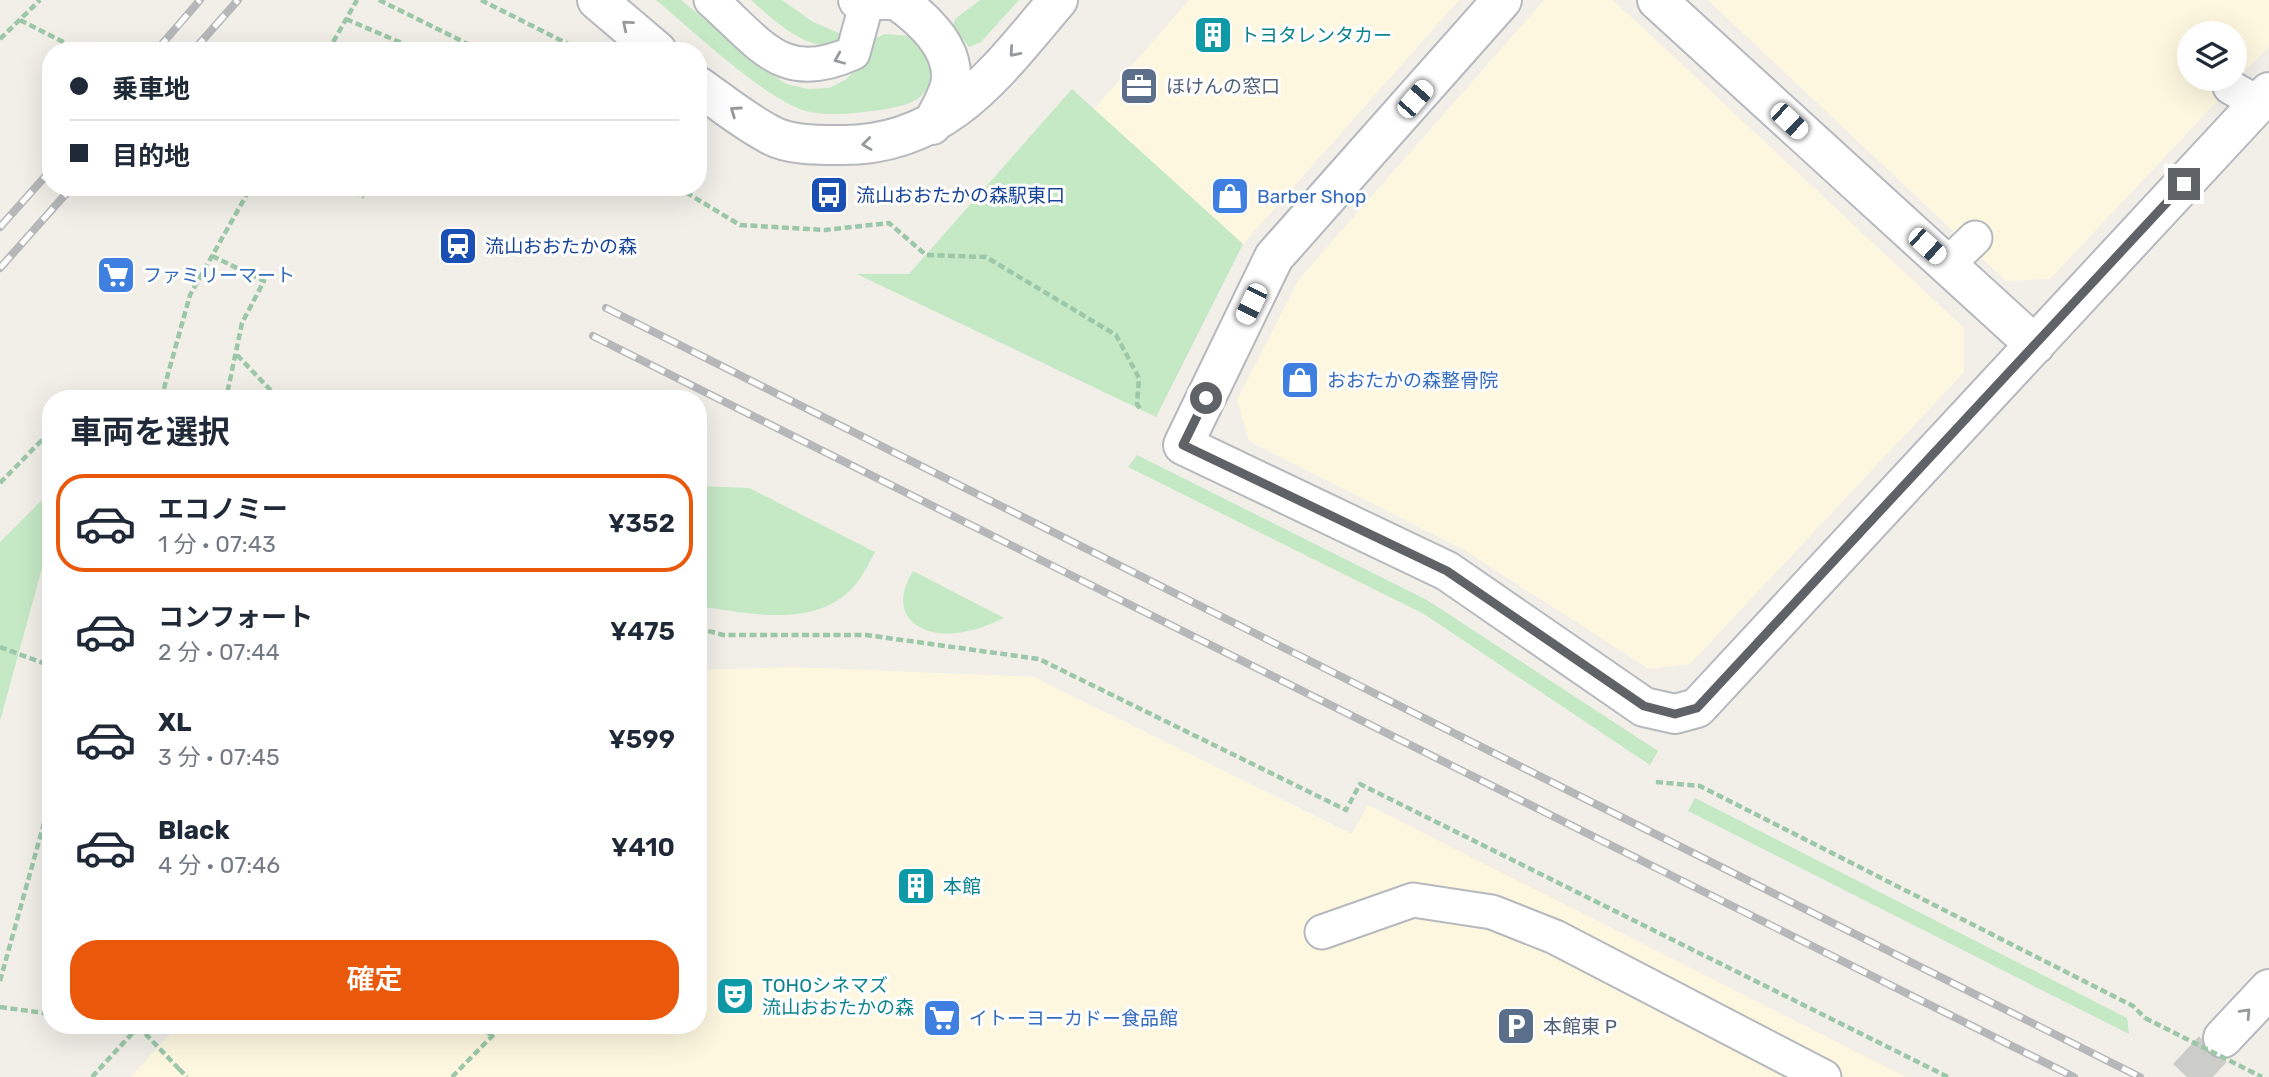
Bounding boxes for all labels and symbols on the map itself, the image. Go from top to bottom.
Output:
building icon: トヨタレンタカー [1192,14,1234,56]
one-way arrow [622,21,635,33]
place label: トヨタレンタカー [1240,24,1392,47]
one-way arrow [1010,43,1022,56]
one-way arrow [833,51,845,65]
office icon: ほけんの窓口 [1118,65,1160,107]
place label: ほけんの窓口 [1166,75,1280,98]
car [1394,76,1437,122]
car [1767,99,1812,143]
one-way arrow [729,106,742,119]
one-way arrow [861,137,873,152]
route end [2168,168,2200,200]
bus stop icon: 流山おおたかの森駅東口 [808,174,850,216]
shop icon: Barber Shop [1209,175,1251,217]
place label: 流山おおたかの森駅東口 [856,184,1065,207]
place label: Barber Shop [1257,185,1366,208]
car [1905,224,1950,268]
station icon: 流山おおたかの森 [437,225,479,267]
place label: 流山おおたかの森 [485,235,637,258]
supermarket icon: ファミリーマート [95,254,137,296]
place label: ファミリーマート [143,264,295,287]
car [1233,281,1270,327]
shop icon: おおたかの森整骨院 [1279,359,1321,401]
place label: おおたかの森整骨院 [1327,369,1498,392]
route start [1190,382,1222,414]
building icon: 本館 [895,865,937,907]
place label: 本館 [943,875,981,898]
place label: TOHOシネマズ 流山おおたかの森 [762,974,914,1019]
theatre icon: TOHOシネマズ 流山おおたかの森 [714,975,756,1017]
supermarket icon: イトーヨーカドー食品館 [921,997,963,1039]
parking icon: 本館東 P [1495,1005,1537,1047]
place label: イトーヨーカドー食品館 [969,1007,1178,1030]
one-way arrow [2237,1008,2250,1021]
place label: 本館東 P [1543,1015,1617,1038]

